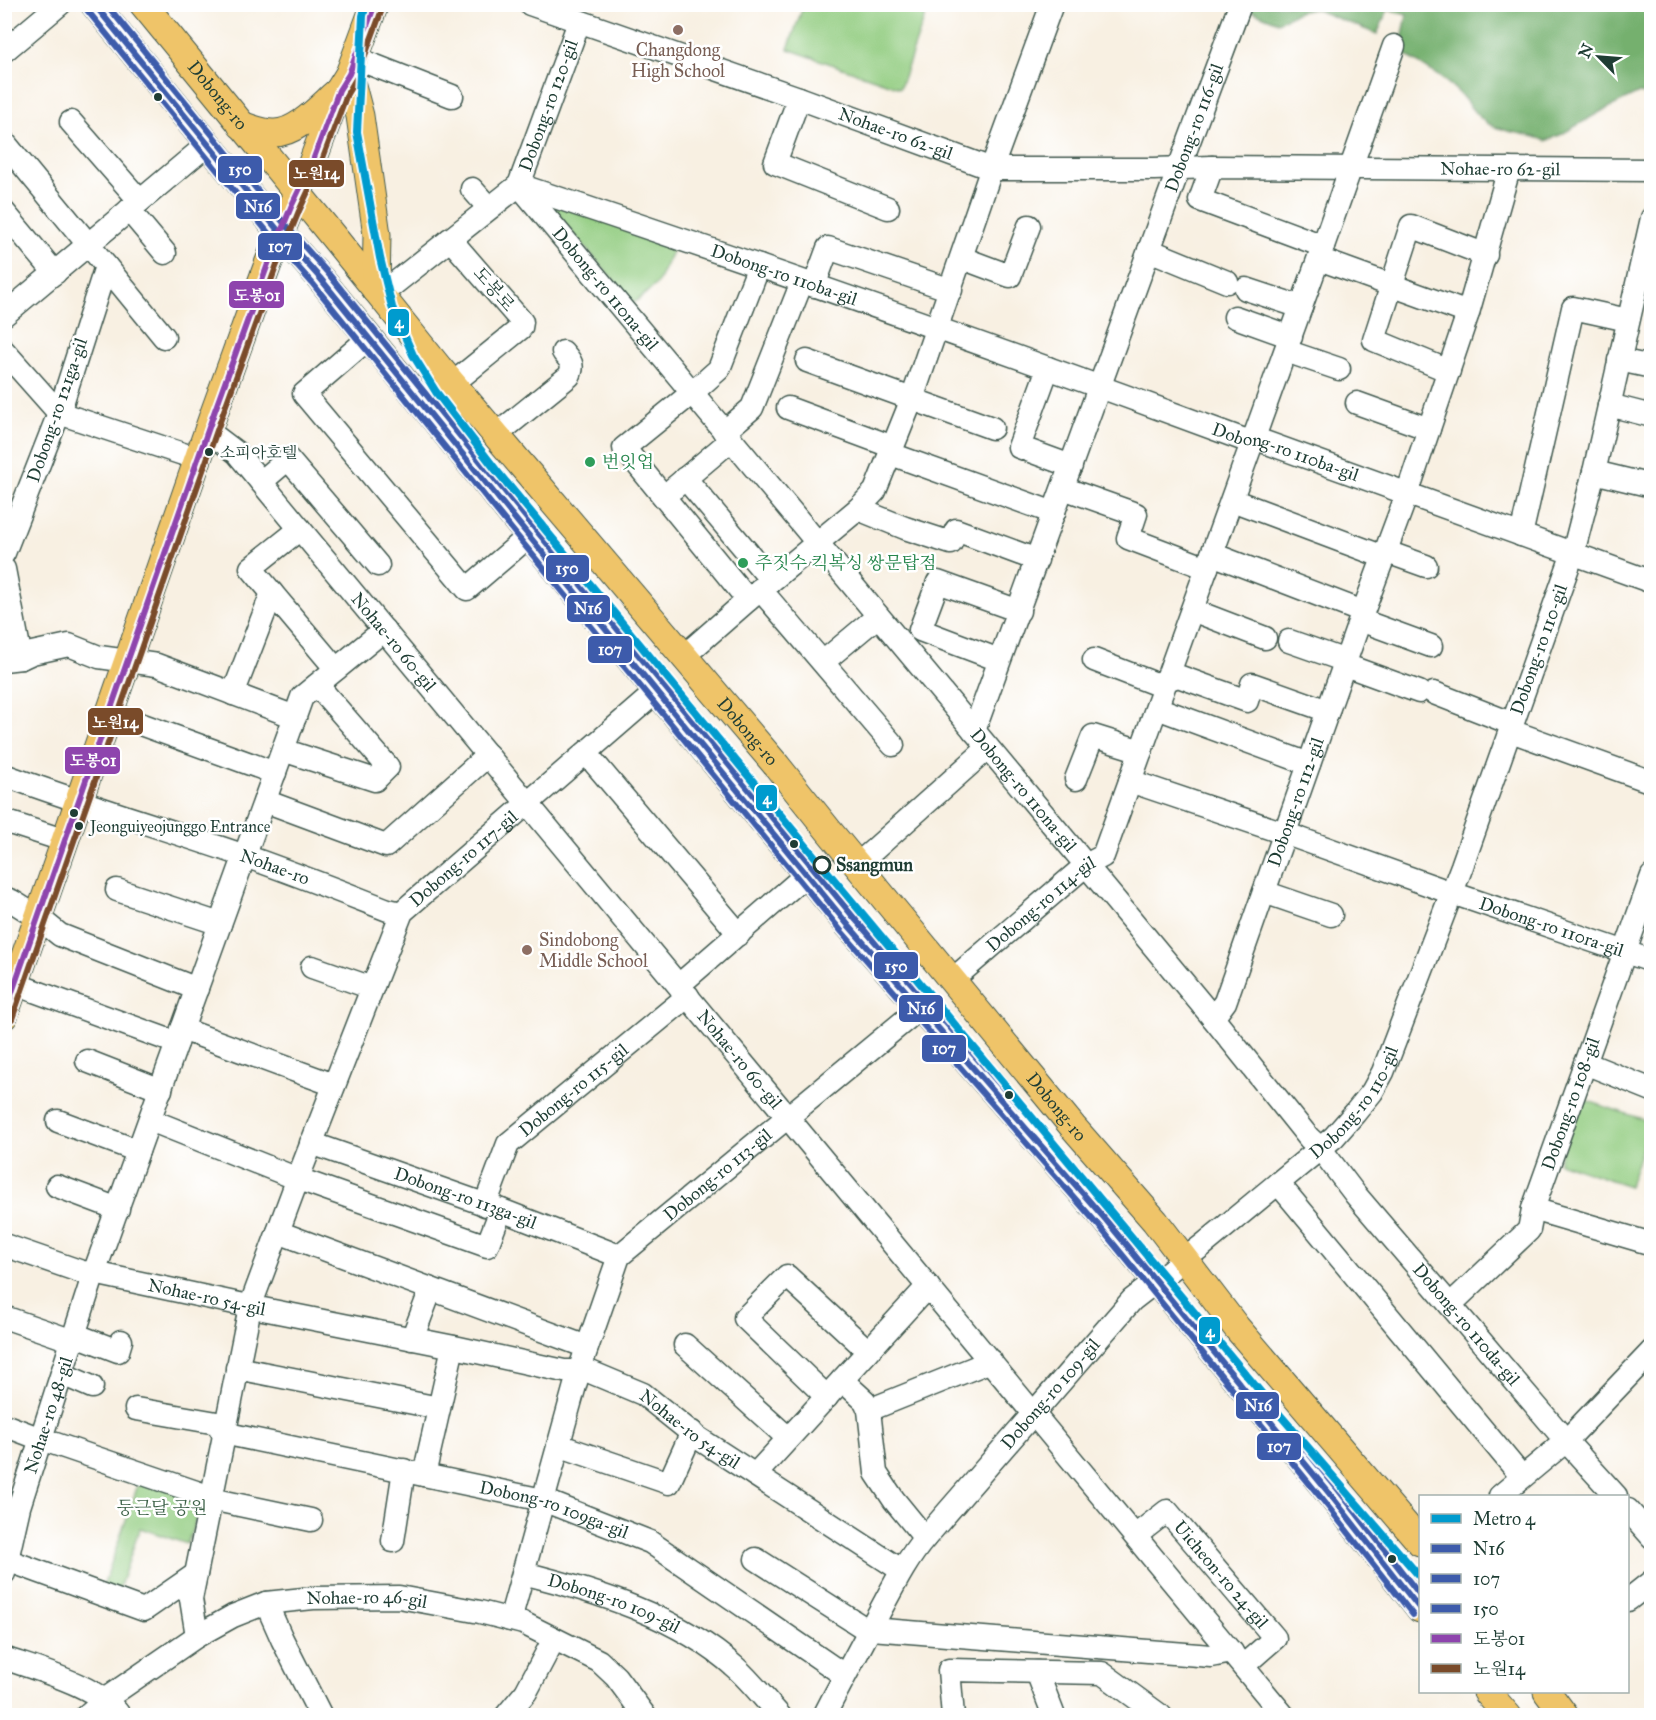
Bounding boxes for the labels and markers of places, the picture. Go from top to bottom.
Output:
marker: Changdong High School [671,23,685,37]
place label: Changdong High School [631,39,725,83]
unlabelled marker [152,91,164,103]
place label: 소피아호텔 [220,443,297,462]
marker: 소피아호텔 [203,446,215,458]
place label: 번잇업 [602,451,654,473]
marker: 번잇업 [583,455,597,469]
place label: 주짓수 킥복싱 쌍문탑점 [755,552,937,574]
marker: 주짓수 킥복싱 쌍문탑점 [736,556,750,570]
unlabelled marker [68,807,80,819]
place label: Jeonguiyeojunggo Entrance [88,817,271,837]
marker: Jeonguiyeojunggo Entrance [73,820,85,832]
unlabelled marker [788,838,800,850]
place label: Ssangmun [836,854,913,877]
marker: Ssangmun [813,856,831,874]
place label: Sindobong Middle School [539,929,648,972]
marker: Sindobong Middle School [520,943,534,957]
unlabelled marker [1003,1089,1015,1101]
unlabelled marker [1386,1553,1398,1565]

